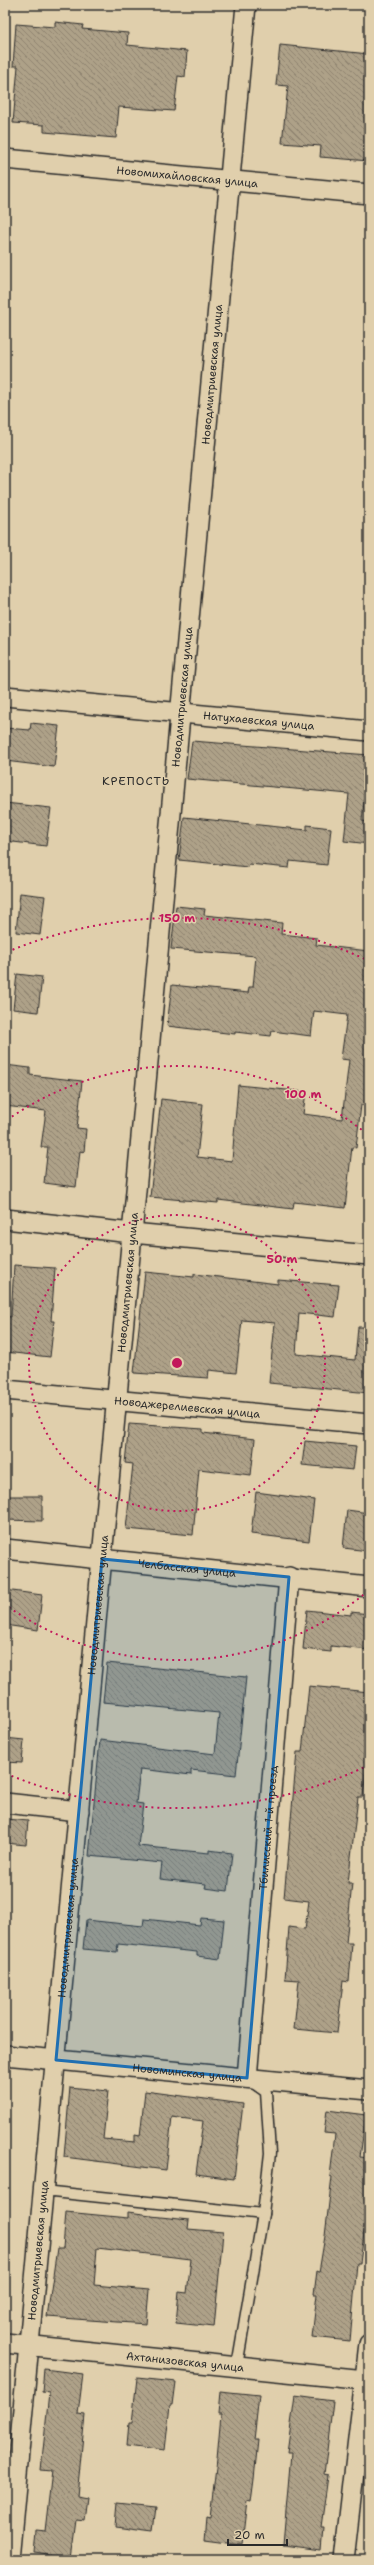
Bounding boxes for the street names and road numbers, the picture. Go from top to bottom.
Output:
street label: Новомихайловская улица [116,163,259,191]
street label: Новодмитриевская улица [198,303,226,445]
street label: Новодмитриевская улица [168,626,196,768]
street label: Натухаевская улица [202,708,315,734]
street label: Новодмитриевская улица [114,1212,142,1353]
street label: Новоджерелиевская улица [113,1393,261,1422]
street label: Новодмитриевская улица [84,1534,112,1676]
street label: Челбасская улица [137,1556,237,1581]
street label: Тбилисский 1-й проезд [256,1765,281,1891]
street label: Новодмитриевская улица [54,1857,82,1999]
street label: Новоминская улица [132,2060,243,2086]
street label: Новодмитриевская улица [24,2179,52,2321]
street label: Ахтанизовская улица [125,2348,245,2376]

